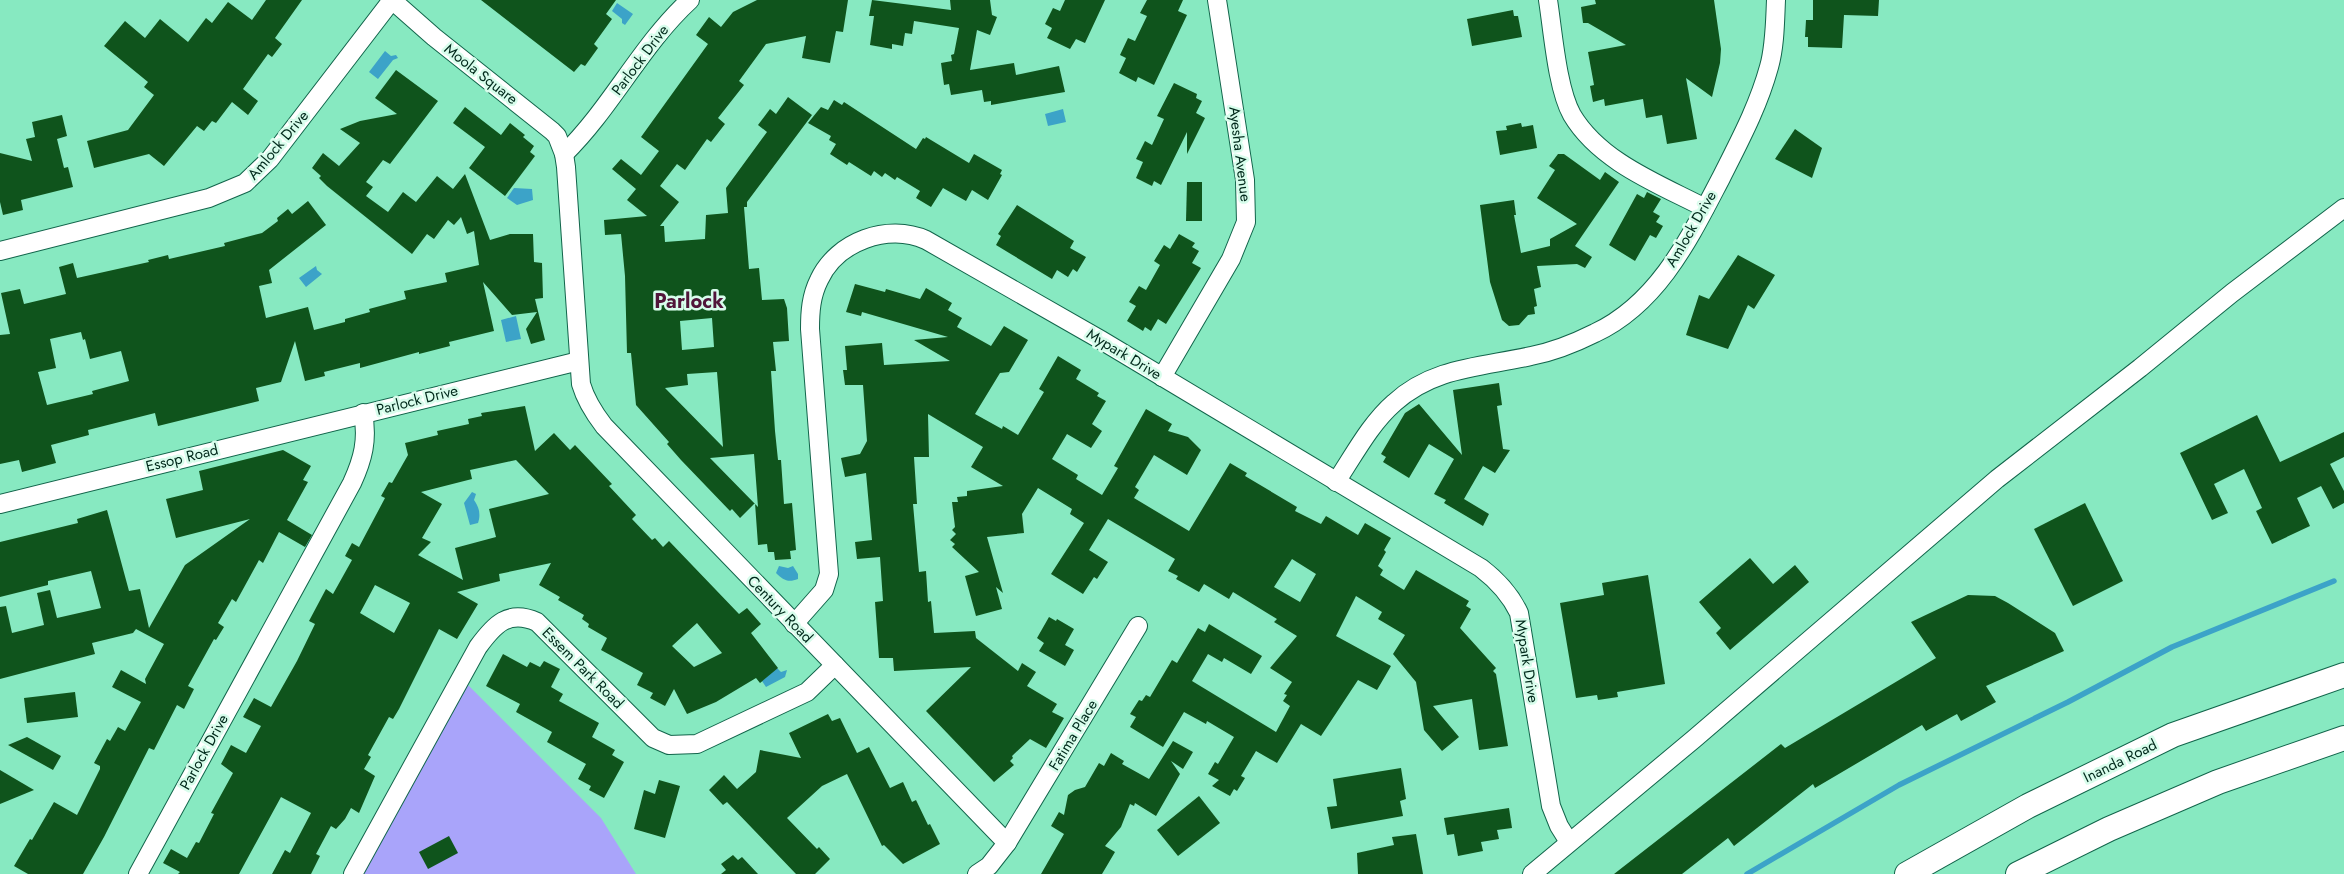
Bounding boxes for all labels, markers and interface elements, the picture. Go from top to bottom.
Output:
street label: Parlock Drive [606,20,674,100]
street label: Moola Square [439,38,523,110]
street label: Amlock Drive [242,105,314,185]
street label: Ayesha Avenue [1223,105,1257,203]
street label: Amlock Drive [1660,187,1722,271]
district label: Parlock [654,287,724,316]
street label: Mypark Drive [1082,323,1166,385]
street label: Parlock Drive [374,379,460,421]
street label: Essop Road [143,438,221,478]
street label: Century Road [742,570,818,648]
street label: Mypark Drive [1510,618,1544,705]
street label: Essem Park Road [537,622,629,714]
street label: Fatima Place [1043,695,1103,775]
street label: Parlock Drive [174,710,234,794]
street label: Inanda Road [2080,734,2160,788]

